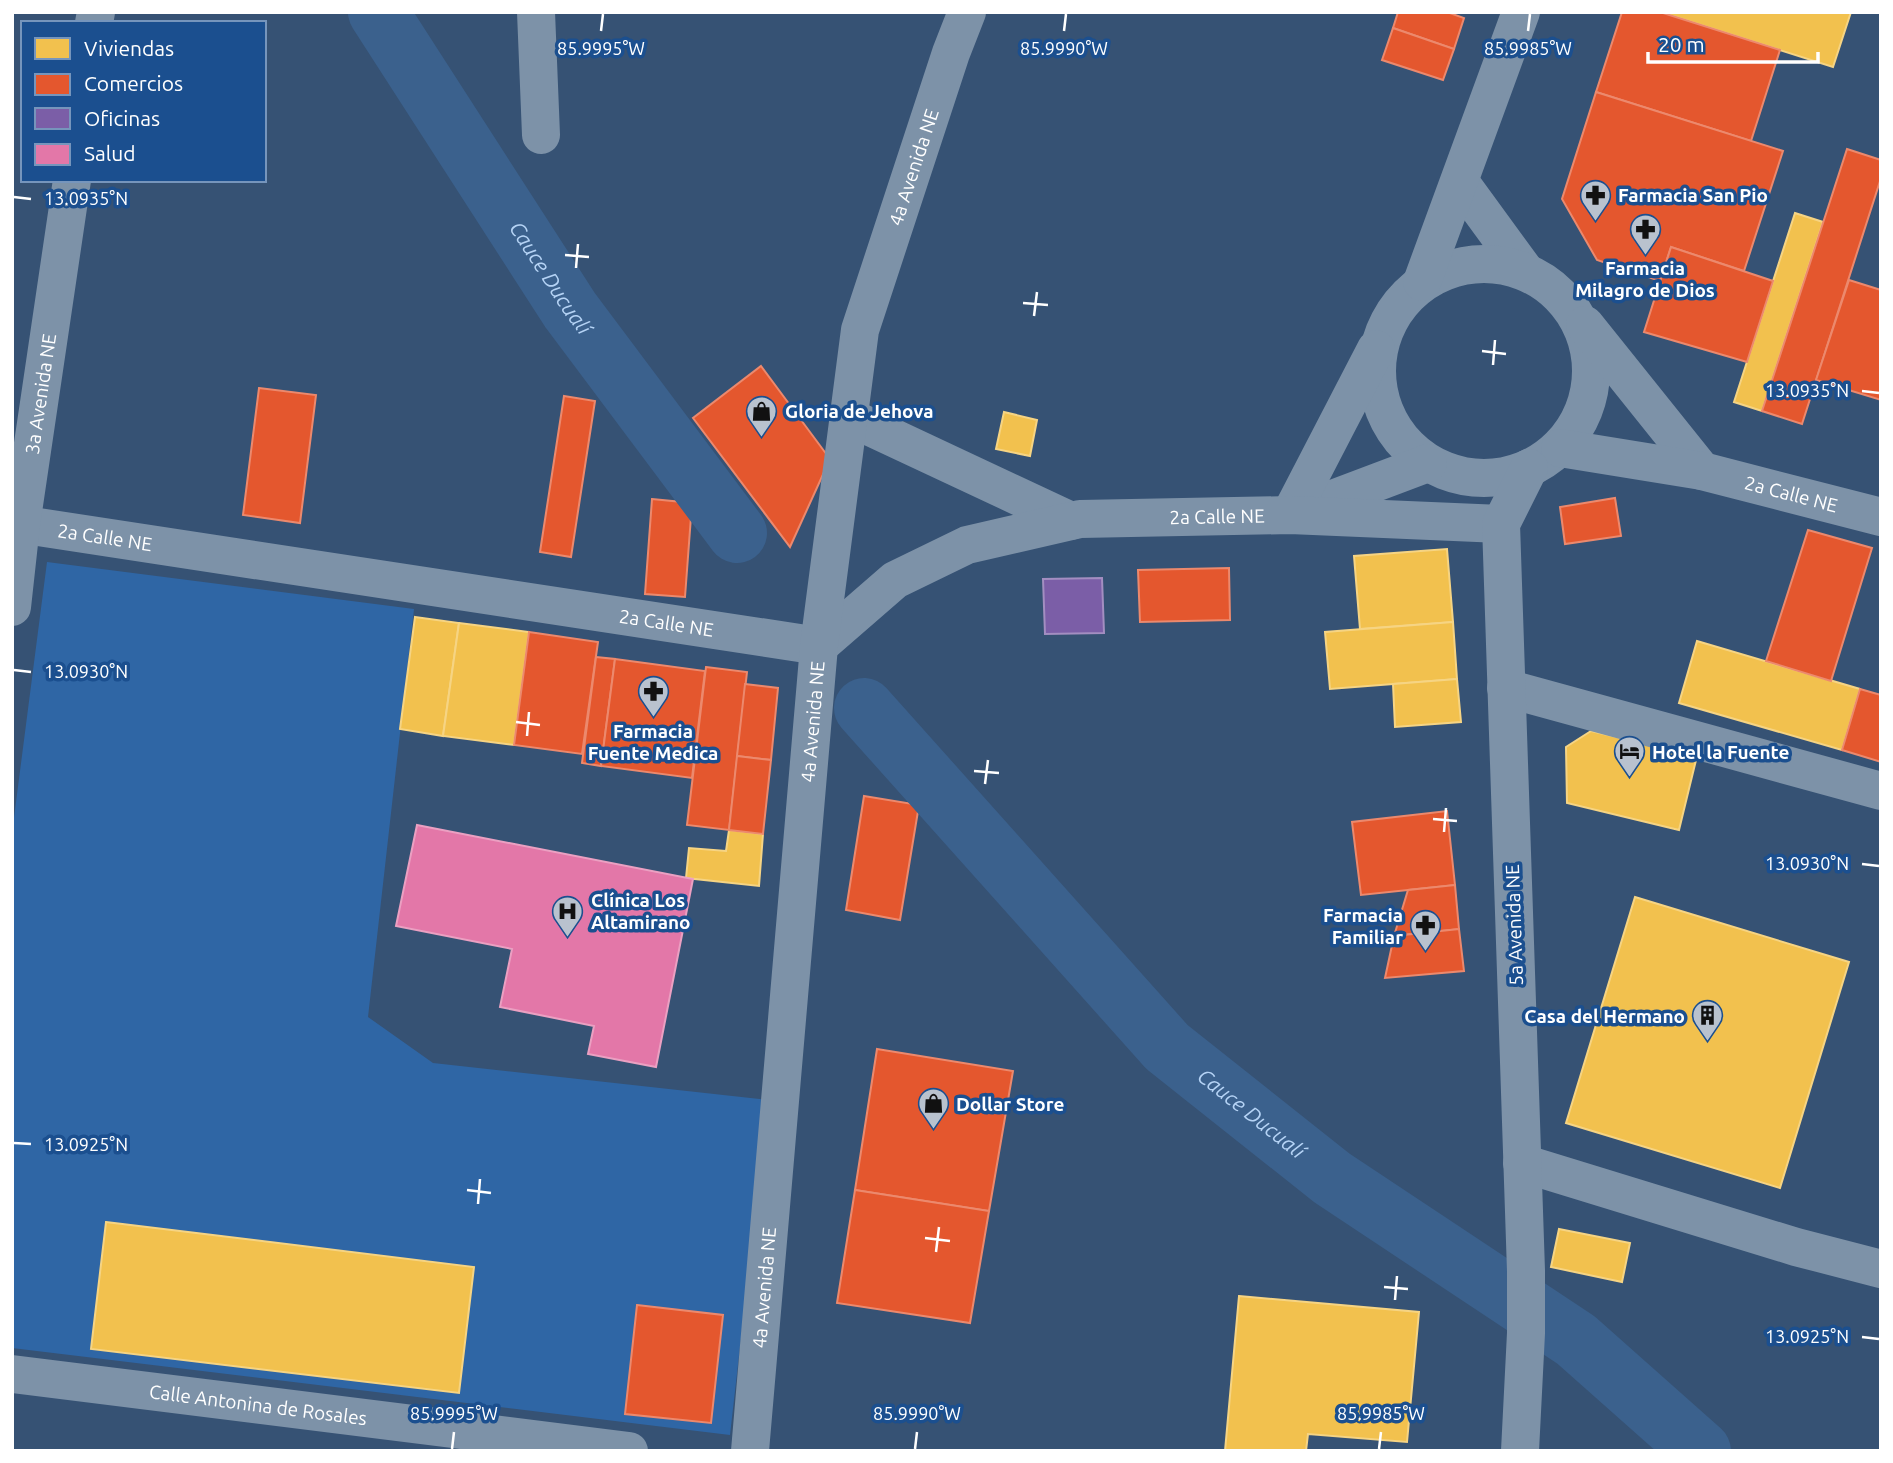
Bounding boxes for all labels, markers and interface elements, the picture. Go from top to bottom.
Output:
legend [21,21,266,182]
scale bar [1648,21,1818,65]
text: 20 m [1658,32,1705,56]
text: Viviendas [84,36,174,60]
text: 85.9995°W [557,38,645,58]
text: 85.9990°W [1020,38,1108,58]
text: 85.9985°W [1484,38,1572,58]
text: Comercios [84,71,183,95]
text: Oficinas [84,106,160,130]
street label: 4a Avenida NE [884,106,943,228]
text: Salud [84,141,136,165]
pharmacy icon: Farmacia San Pio [1578,178,1612,222]
place label: Farmacia San Pio [1618,184,1768,206]
text: 13.0935°N [44,188,128,208]
pharmacy icon: Farmacia Milagro de Dios [1628,212,1662,256]
water label: Cauce Ducualí [505,217,599,341]
place label: Farmacia Milagro de Dios [1575,257,1715,301]
street label: 3a Avenida NE [21,332,60,456]
text: 13.0935°N [1765,380,1849,400]
shop icon: Gloria de Jehova [745,394,779,438]
place label: Gloria de Jehova [785,400,934,422]
street label: 2a Calle NE [1742,471,1840,516]
street label: 2a Calle NE [1169,504,1265,528]
street label: 2a Calle NE [56,519,154,555]
street label: 2a Calle NE [618,605,715,641]
street label: 4a Avenida NE [796,660,829,783]
text: 13.0930°N [44,661,128,681]
pharmacy icon: Farmacia Fuente Medica [636,675,670,719]
place label: Farmacia Fuente Medica [588,720,718,764]
hotel icon: Hotel la Fuente [1612,735,1646,779]
place label: Hotel la Fuente [1652,741,1790,763]
text: 13.0930°N [1765,853,1849,873]
street label: 5a Avenida NE [1501,864,1527,986]
place label: Clínica Los Altamirano [591,889,691,933]
hospital icon: Clínica Los Altamirano [551,894,585,938]
place label: Farmacia Familiar [1323,904,1403,948]
pharmacy icon: Farmacia Familiar [1409,909,1443,953]
building icon: Casa del Hermano [1691,999,1725,1043]
place label: Casa del Hermano [1524,1005,1685,1027]
water label: Cauce Ducualí [1193,1063,1312,1165]
shop icon: Dollar Store [916,1087,950,1131]
place label: Dollar Store [956,1093,1064,1115]
text: 13.0925°N [44,1134,128,1154]
street label: 4a Avenida NE [748,1226,780,1349]
text: 13.0925°N [1765,1326,1849,1346]
street label: Calle Antonina de Rosales [148,1380,368,1429]
text: 85.9995°W [410,1403,498,1423]
text: 85.9990°W [873,1403,961,1423]
text: 85.9985°W [1337,1403,1425,1423]

